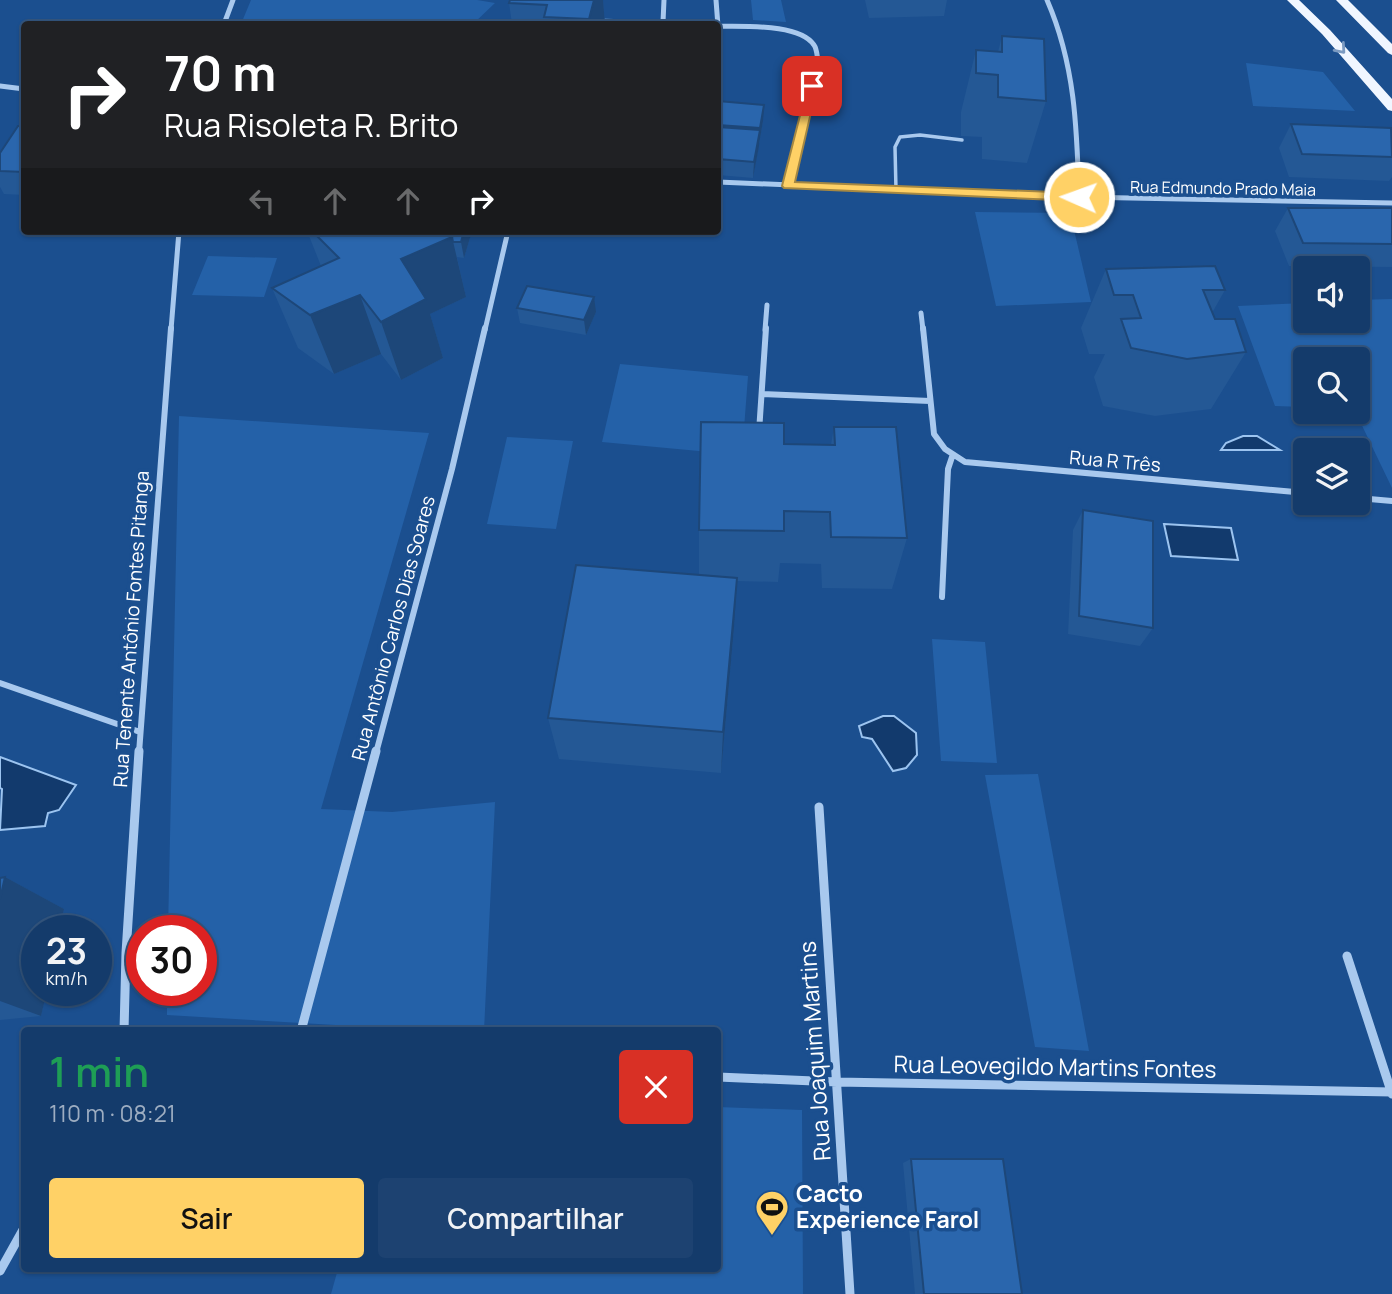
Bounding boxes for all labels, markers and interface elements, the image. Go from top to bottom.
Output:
text: 70 m [164,39,276,106]
one-way arrow [1333,41,1345,54]
icon: right [49,49,140,140]
pin [782,56,842,116]
icon: arrive [793,67,831,105]
text: Rua Risoleta R. Brito [164,103,458,147]
position arrow [1042,160,1116,234]
street label: Rua Edmundo Prado Maia [1130,175,1316,201]
icon: left [243,182,281,220]
icon: ahead [316,182,354,220]
icon: ahead [389,182,427,220]
icon: right [462,182,500,220]
map controls [1293,256,1370,515]
button: sound [1293,256,1370,333]
button: search [1293,347,1370,424]
button: layers [1293,438,1370,515]
street label: Rua R Três [1068,444,1162,478]
street label: Rua Tenente Antônio Fontes Pitanga [107,470,155,788]
street label: Rua Antônio Carlos Dias Soares [345,493,441,763]
speed limit sign: 30 [126,915,217,1006]
text: 23 [46,927,87,975]
street label: Rua Joaquim Martins [790,940,838,1162]
text: km/h [46,966,87,990]
text: 1 min [49,1042,149,1100]
street label: Rua Leovegildo Martins Fontes [893,1047,1217,1085]
button: close [619,1050,693,1124]
text: 110 m · 08:21 [49,1097,176,1129]
place label: Cacto Experience Farol [796,1177,979,1235]
button: Sair [49,1178,364,1258]
button: Compartilhar [378,1178,693,1258]
sports icon: Cacto Experience Farol [753,1188,791,1237]

